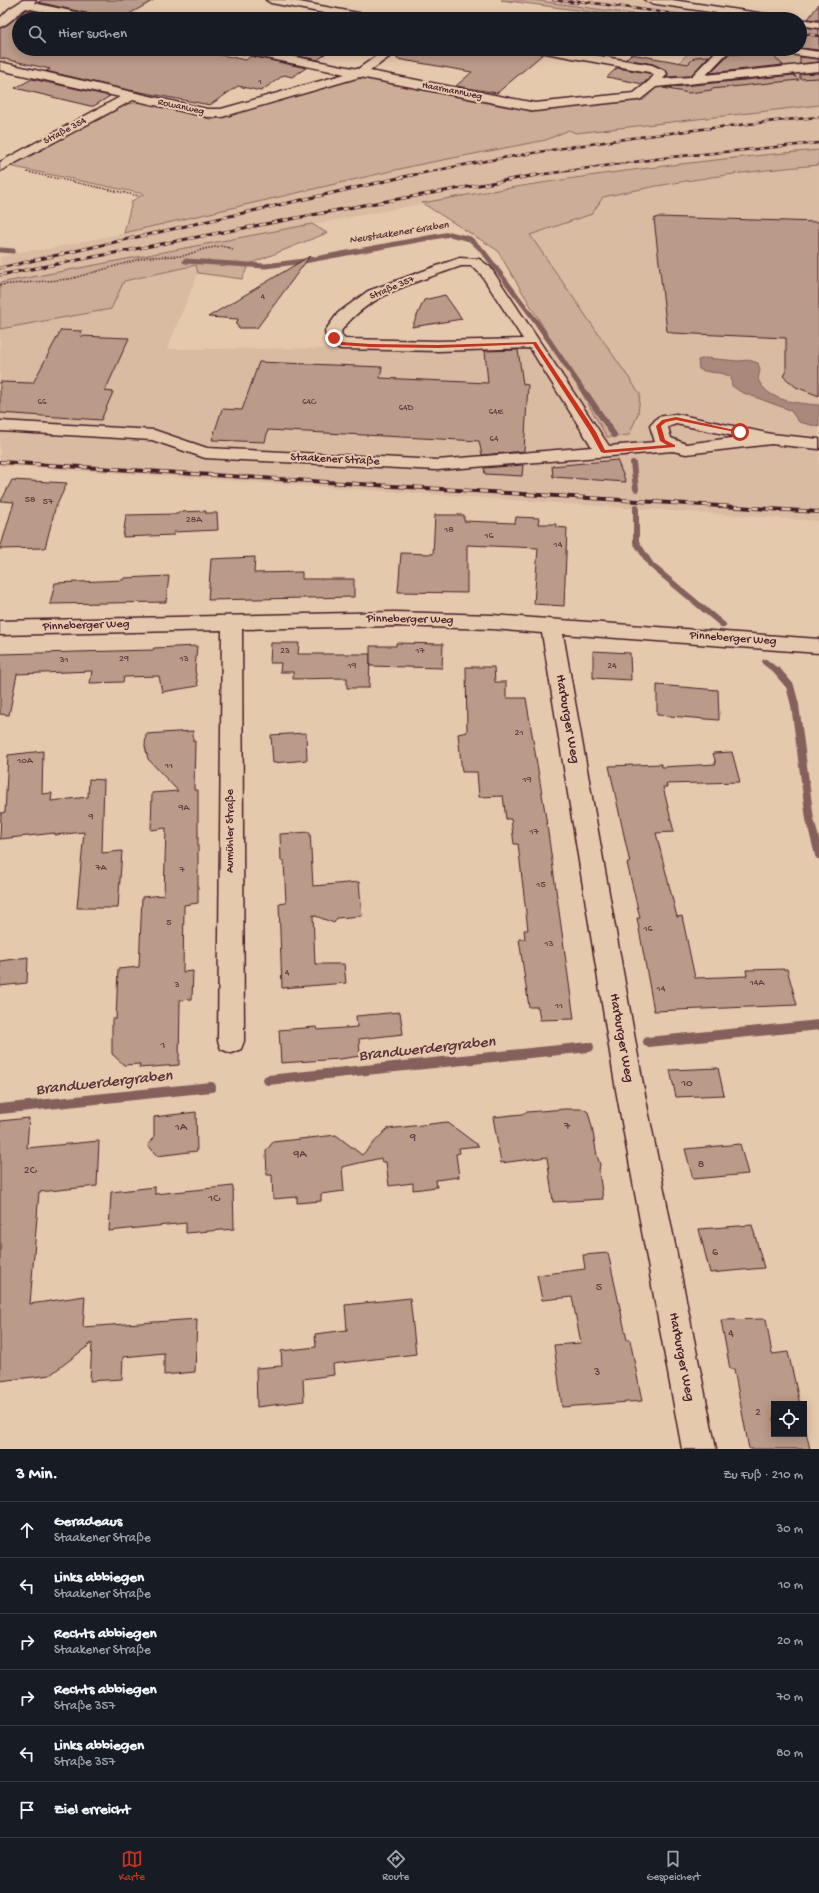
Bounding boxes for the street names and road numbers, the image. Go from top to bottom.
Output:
street label: Haarmannweg [421,79,483,103]
street label: Rowanweg [157,96,206,118]
street label: Straße 354 [42,115,89,147]
street label: Straße 357 [368,273,417,303]
street label: Staakener Straße [290,451,381,469]
street label: Pinneberger Weg [365,612,454,628]
street label: Pinneberger Weg [41,617,130,635]
street label: Pinneberger Weg [688,629,777,649]
street label: Harburger Weg [551,673,583,765]
street label: Aumühler Straße [224,788,238,873]
street label: Harburger Weg [605,992,637,1084]
street label: Harburger Weg [664,1311,698,1403]

